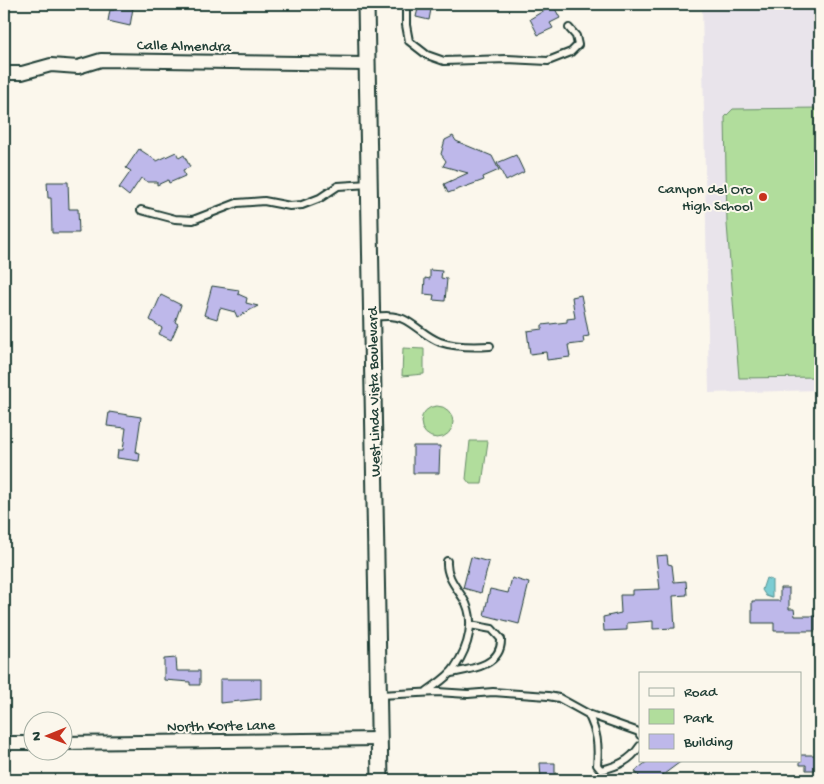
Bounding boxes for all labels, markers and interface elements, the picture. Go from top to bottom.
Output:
street label: Calle Almendra [137,37,232,57]
place label: Canyon del Oro High School [658,181,753,216]
marker: Canyon del Oro High School [757,191,769,203]
street label: West Linda Vista Boulevard [364,306,385,477]
legend [639,672,802,762]
text: Road [684,684,718,702]
text: Park [683,710,714,728]
north arrow [22,712,72,762]
street label: North Korte Lane [167,717,275,737]
text: N [29,731,46,741]
text: Building [683,734,733,752]

